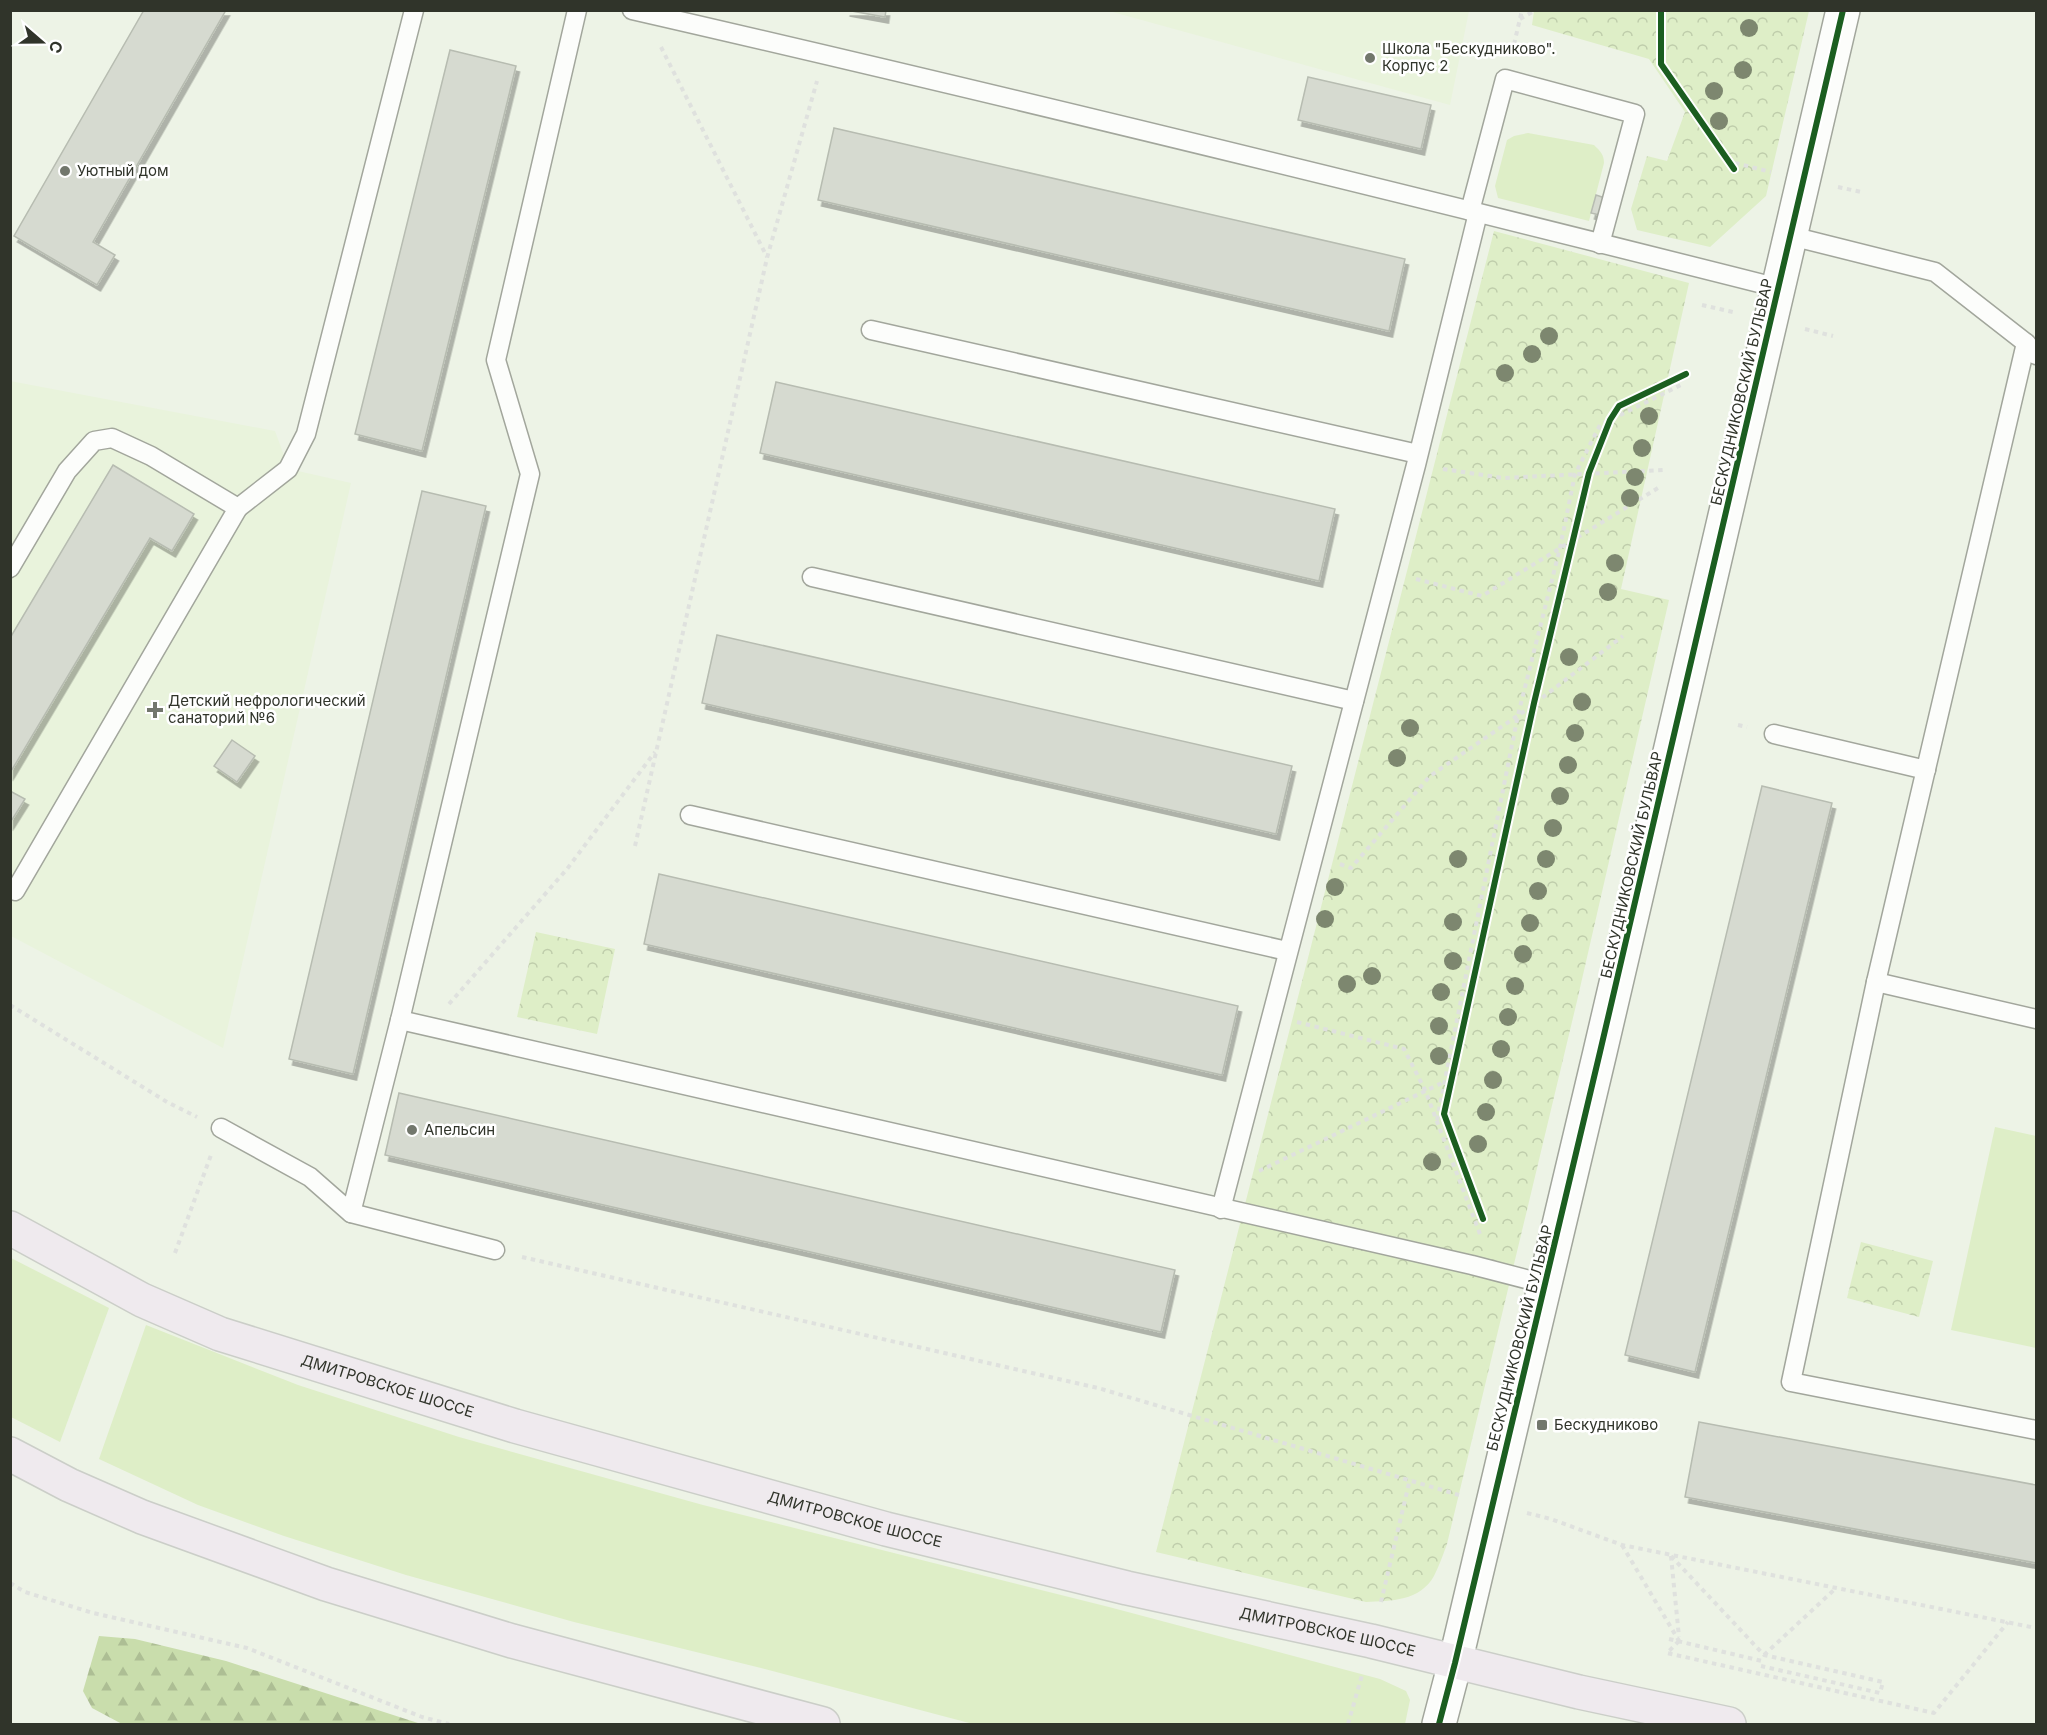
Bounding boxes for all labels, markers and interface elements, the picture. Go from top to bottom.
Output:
north arrow [12,12,72,72]
text: С [45,38,68,56]
place label: Школа "Бескудниково". Корпус 2 [1382,39,1556,75]
marker: Школа "Бескудниково". Корпус 2 [1363,51,1377,65]
place label: Уютный дом [77,161,169,180]
marker: Уютный дом [58,164,72,178]
street label: БЕСКУДНИКОВСКИЙ БУЛЬВАР [1706,277,1777,507]
place label: Детский нефрологический санаторий №6 [168,691,366,727]
marker: Детский нефрологический санаторий №6 [146,701,164,719]
street label: БЕСКУДНИКОВСКИЙ БУЛЬВАР [1596,750,1667,980]
place label: Апельсин [424,1120,495,1139]
marker: Апельсин [405,1123,419,1137]
street label: БЕСКУДНИКОВСКИЙ БУЛЬВАР [1482,1223,1557,1453]
street label: ДМИТРОВСКОЕ ШОССЕ [299,1350,476,1422]
place label: Бескудниково [1554,1415,1658,1434]
marker: Бескудниково [1535,1418,1549,1432]
street label: ДМИТРОВСКОЕ ШОССЕ [766,1487,944,1551]
street label: ДМИТРОВСКОЕ ШОССЕ [1238,1603,1418,1661]

